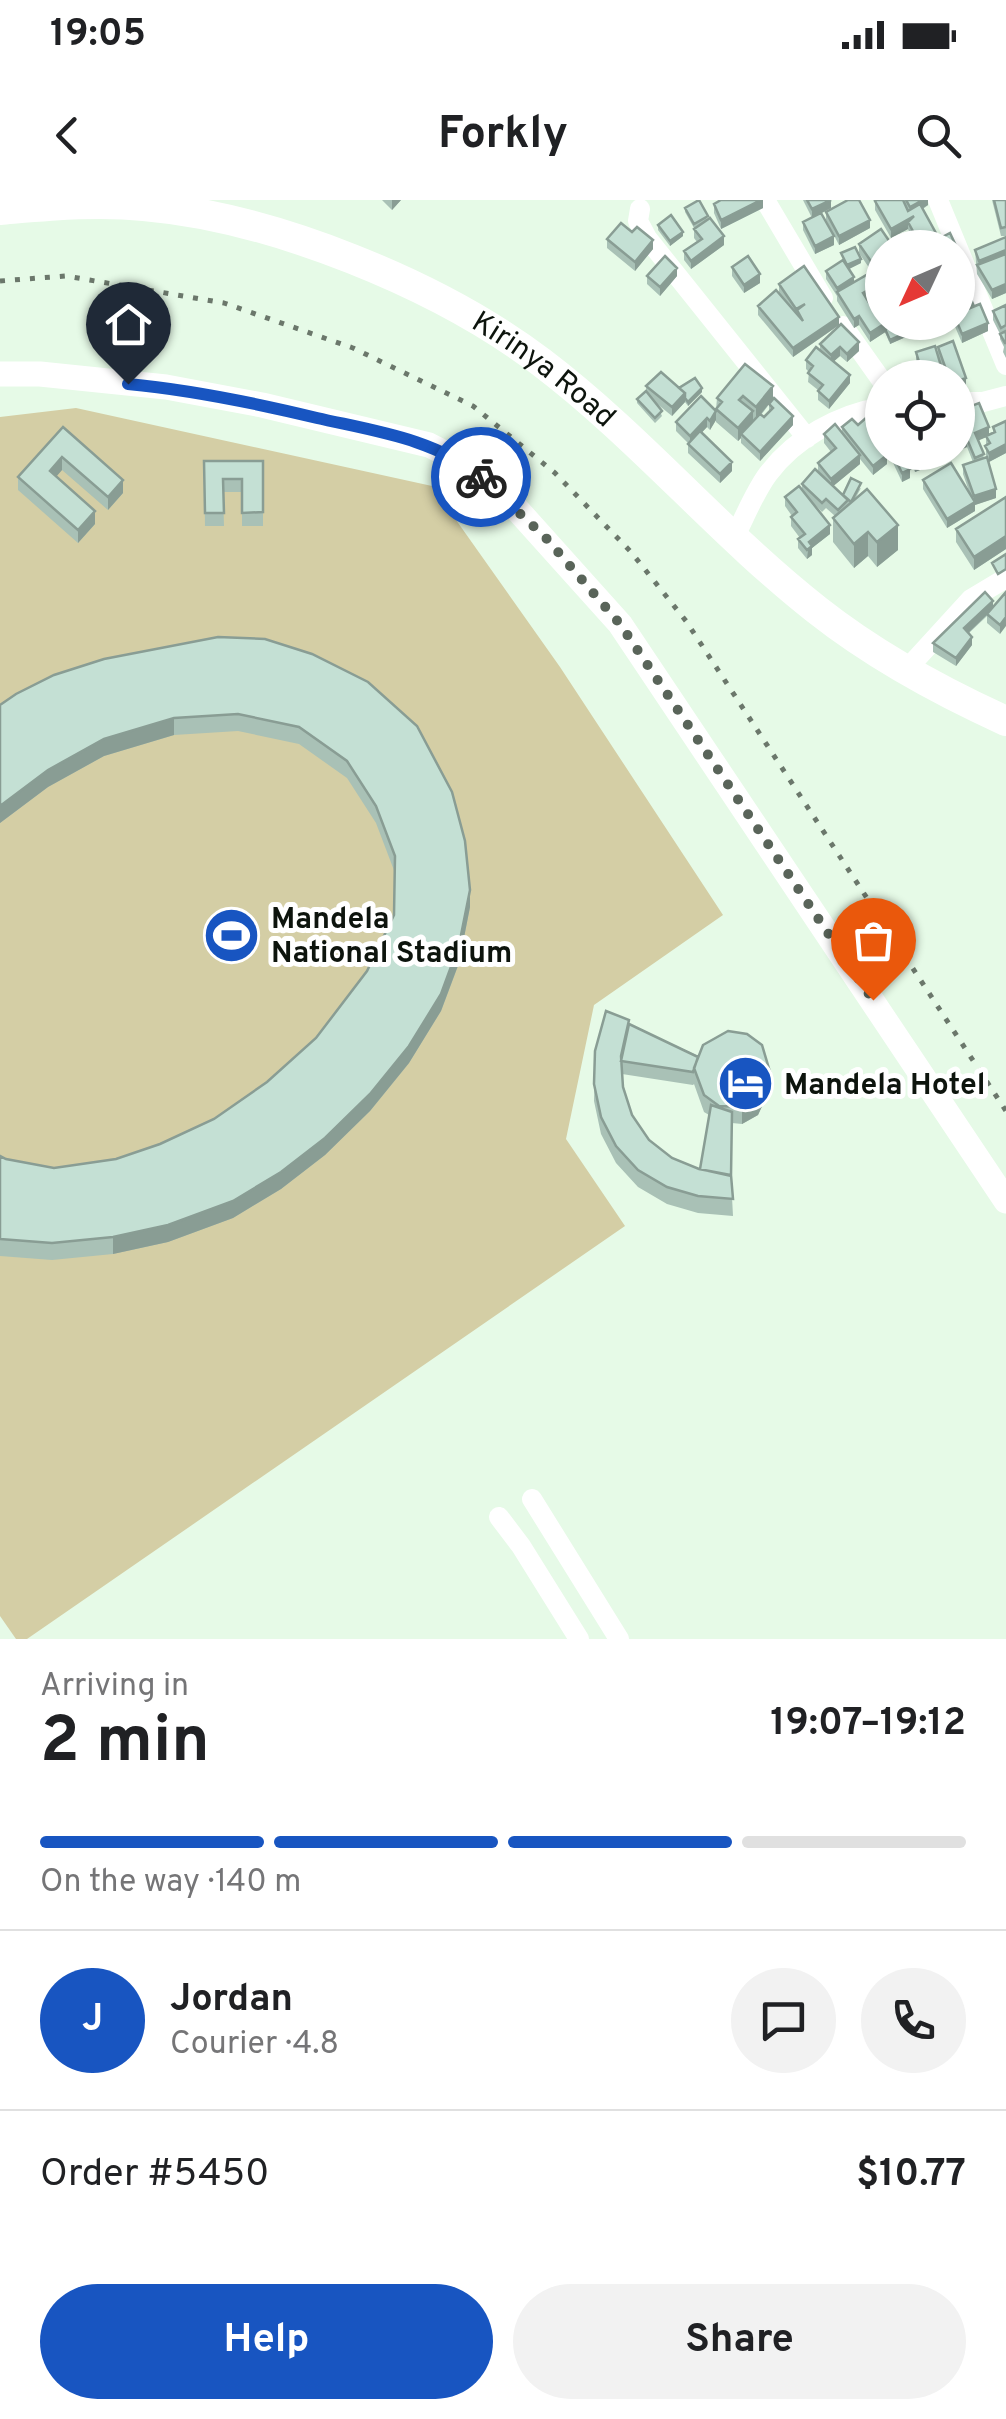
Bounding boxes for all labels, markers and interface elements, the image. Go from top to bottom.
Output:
text: 19:05 [50,11,146,60]
text: Forkly [438,107,568,164]
icon: back [40,108,95,163]
icon: search [911,108,966,163]
north arrow [865,230,975,340]
map controls [865,230,975,470]
pin [86,282,171,385]
icon: home [101,297,156,352]
street label: Kirinya Road [464,305,622,437]
button: locate [865,360,975,470]
courier [431,427,531,527]
icon: bike [454,450,509,505]
pin [831,898,916,1001]
place label: Mandela National Stadium [271,902,512,973]
sports icon: Mandela National Stadium [202,905,262,965]
icon: bag [846,913,901,968]
hotel icon: Mandela Hotel [715,1054,775,1114]
place label: Mandela Hotel [784,1068,986,1105]
text: Arriving in [40,1667,189,1707]
text: 19:07–19:12 [770,1700,966,1749]
text: 2 min [40,1703,210,1785]
text: On the way · 140 m [40,1863,301,1903]
button: chat [731,1968,836,2073]
button: phone [861,1968,966,2073]
text: Jordan [170,1976,293,2025]
text: J [82,1996,103,2045]
text: Courier · 4.8 [170,2025,339,2065]
text: Order #5450 [40,2151,269,2200]
text: $10.77 [856,2151,966,2200]
button: Help [40,2284,493,2399]
button: Share [513,2284,966,2399]

